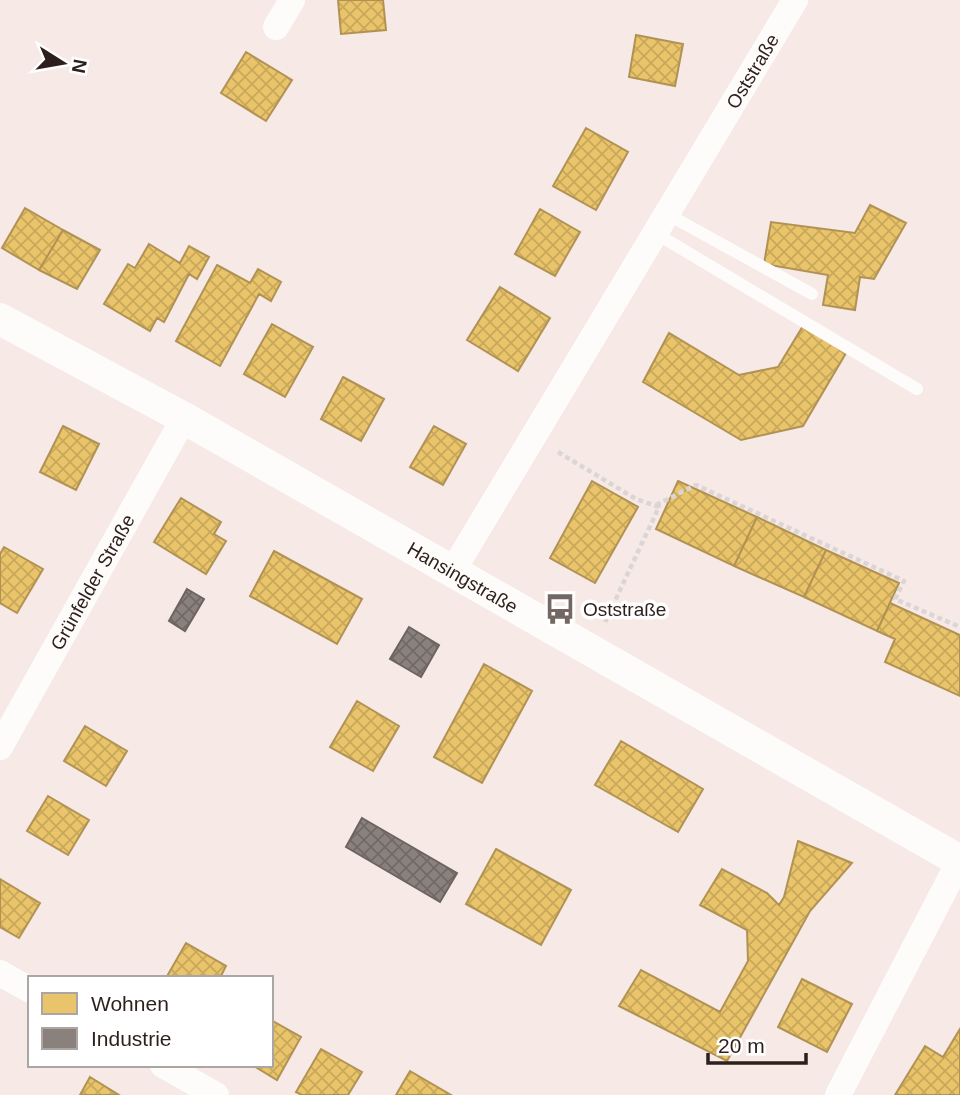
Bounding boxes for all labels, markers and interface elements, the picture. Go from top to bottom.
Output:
north arrow [28,28,98,98]
street label: Oststraße [722,30,783,112]
text: N [68,57,91,75]
street label: Grünfelder Straße [46,511,139,654]
street label: Hansingstraße [404,537,522,617]
bus stop icon: Oststraße [543,592,577,626]
place label: Oststraße [583,599,666,620]
legend [28,976,273,1067]
text: Wohnen [91,992,169,1015]
scale bar [708,1021,806,1066]
text: Industrie [91,1027,172,1050]
text: 20 m [718,1034,765,1057]

